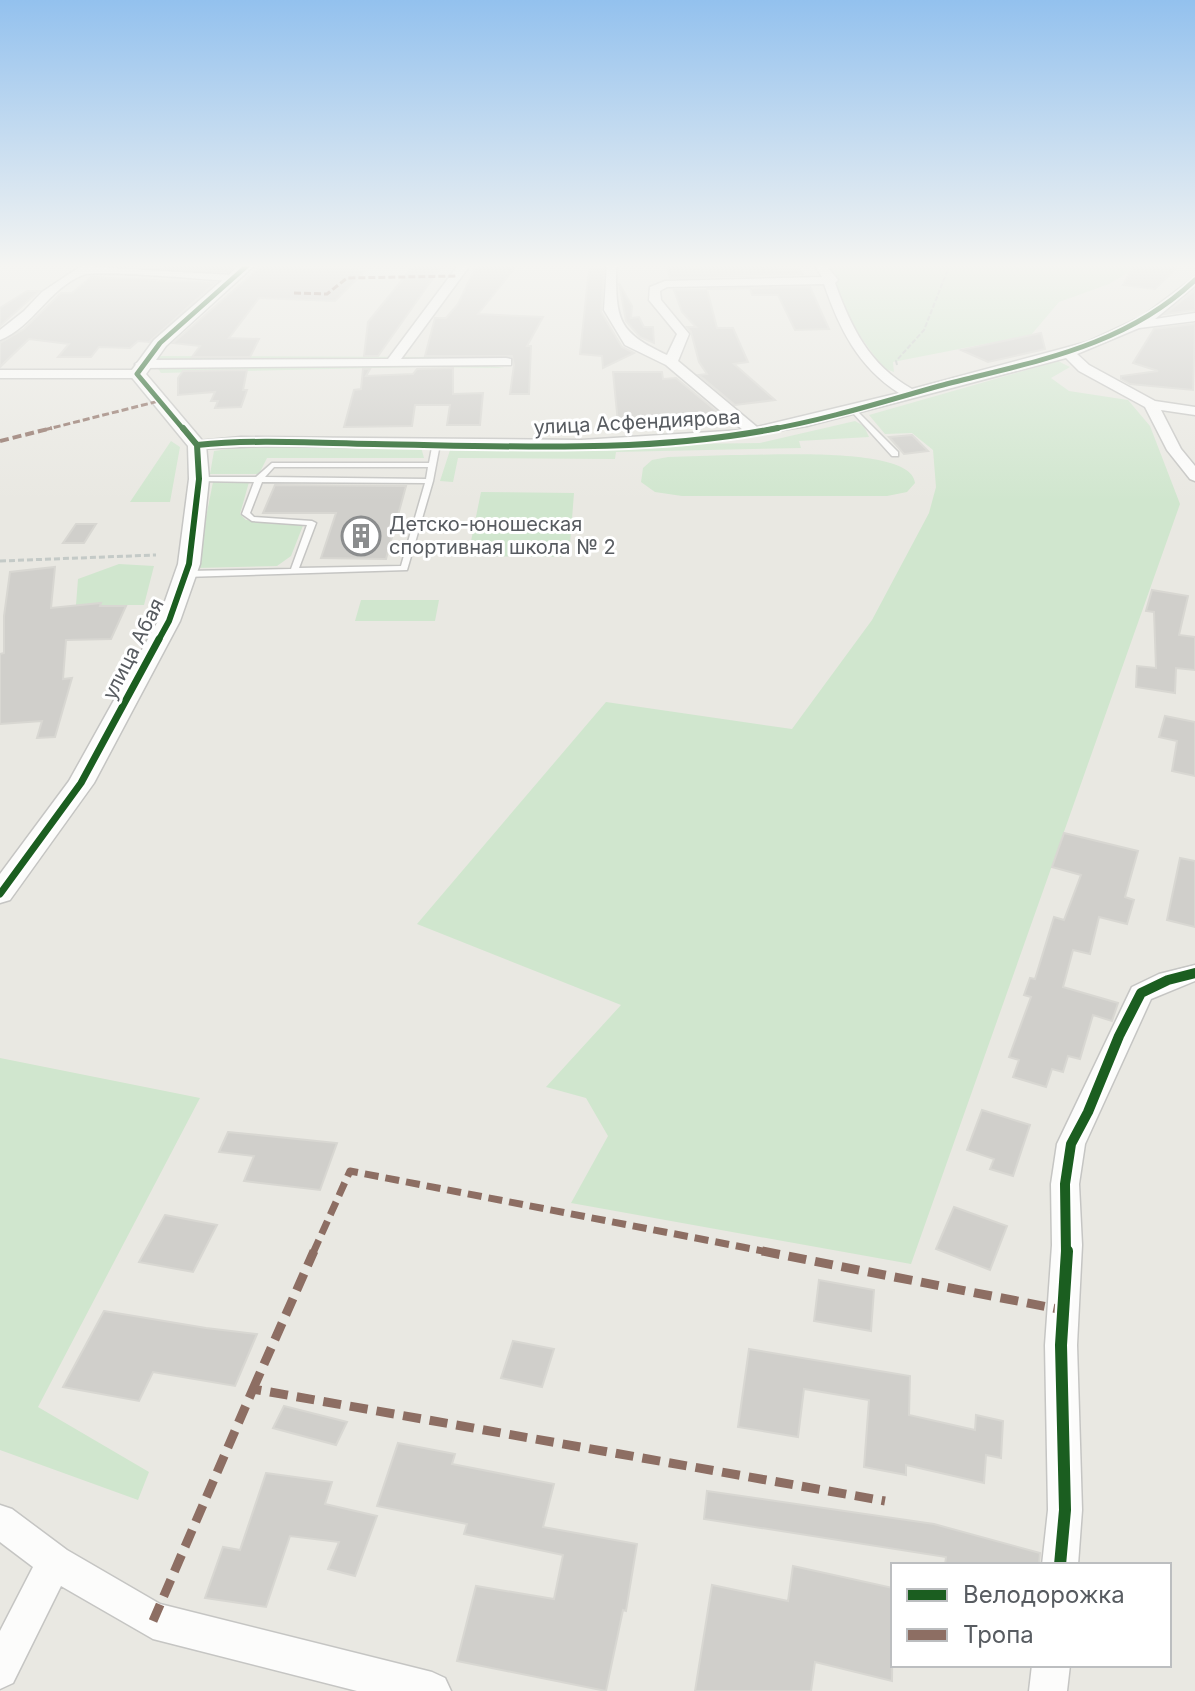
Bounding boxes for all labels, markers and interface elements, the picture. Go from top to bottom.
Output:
street label: улица Асфендиярова [533,405,741,439]
place label: Детско-юношеская спортивная школа № 2 [389,512,616,559]
building icon: Детско-юношеская спортивная школа № 2 [340,515,382,557]
street label: улица Абая [97,594,169,704]
legend [891,1563,1171,1667]
text: Велодорожка [963,1580,1125,1609]
text: Тропа [963,1620,1034,1649]

